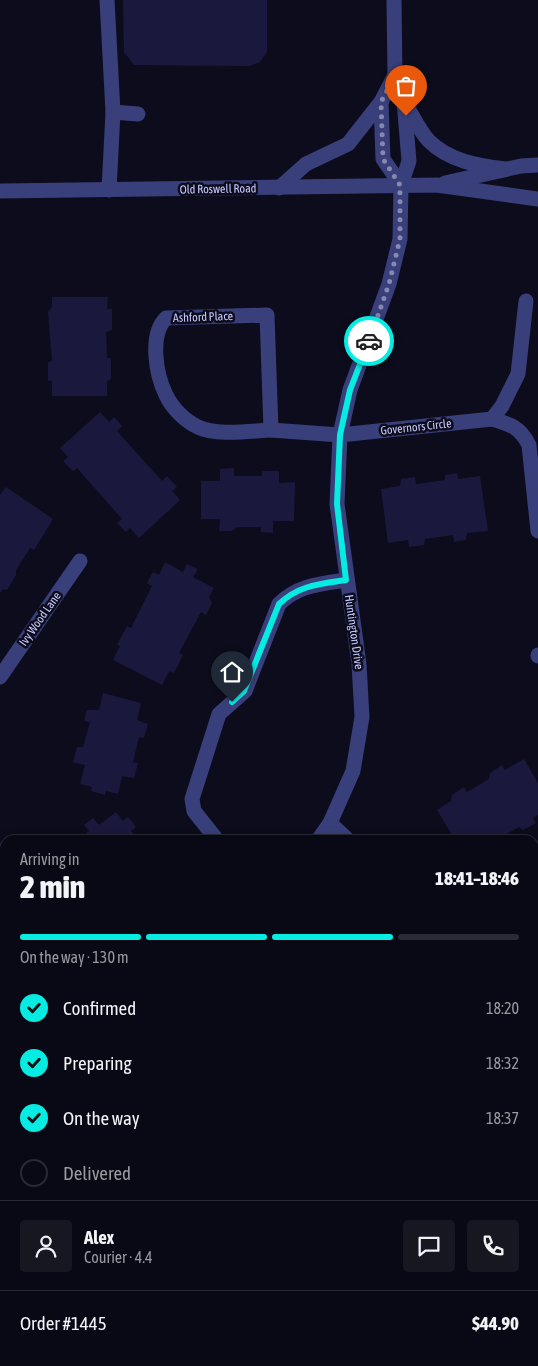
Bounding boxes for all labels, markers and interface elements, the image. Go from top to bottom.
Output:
pin [385,65,427,116]
icon: bag [392,72,420,100]
street label: Old Roswell Road [180,181,256,197]
street label: Ashford Place [173,309,233,325]
courier [344,316,394,366]
icon: car [355,327,383,355]
street label: Governors Circle [380,416,452,438]
street label: Ivy Wood Lane [16,589,64,649]
street label: Huntington Drive [342,594,366,670]
pin [211,651,253,702]
icon: home [218,658,246,686]
text: Arriving in [20,850,80,868]
text: 18:41–18:46 [435,867,519,889]
text: 2 min [20,868,85,905]
text: On the way · 130 m [20,948,129,966]
icon: check [20,994,48,1022]
text: Confirmed [63,997,136,1019]
text: 18:20 [486,999,519,1017]
icon: check [20,1049,48,1077]
text: Preparing [63,1052,132,1074]
text: 18:32 [486,1054,519,1072]
icon: check [20,1104,48,1132]
text: On the way [63,1107,140,1129]
text: 18:37 [486,1109,519,1127]
text: Delivered [63,1162,131,1184]
button: person [20,1220,72,1272]
button: chat [403,1220,455,1272]
button: phone [467,1220,519,1272]
text: Alex [84,1226,114,1248]
text: Courier · 4.4 [84,1248,153,1266]
text: Order #1445 [20,1312,107,1334]
text: $44.90 [472,1312,519,1334]

